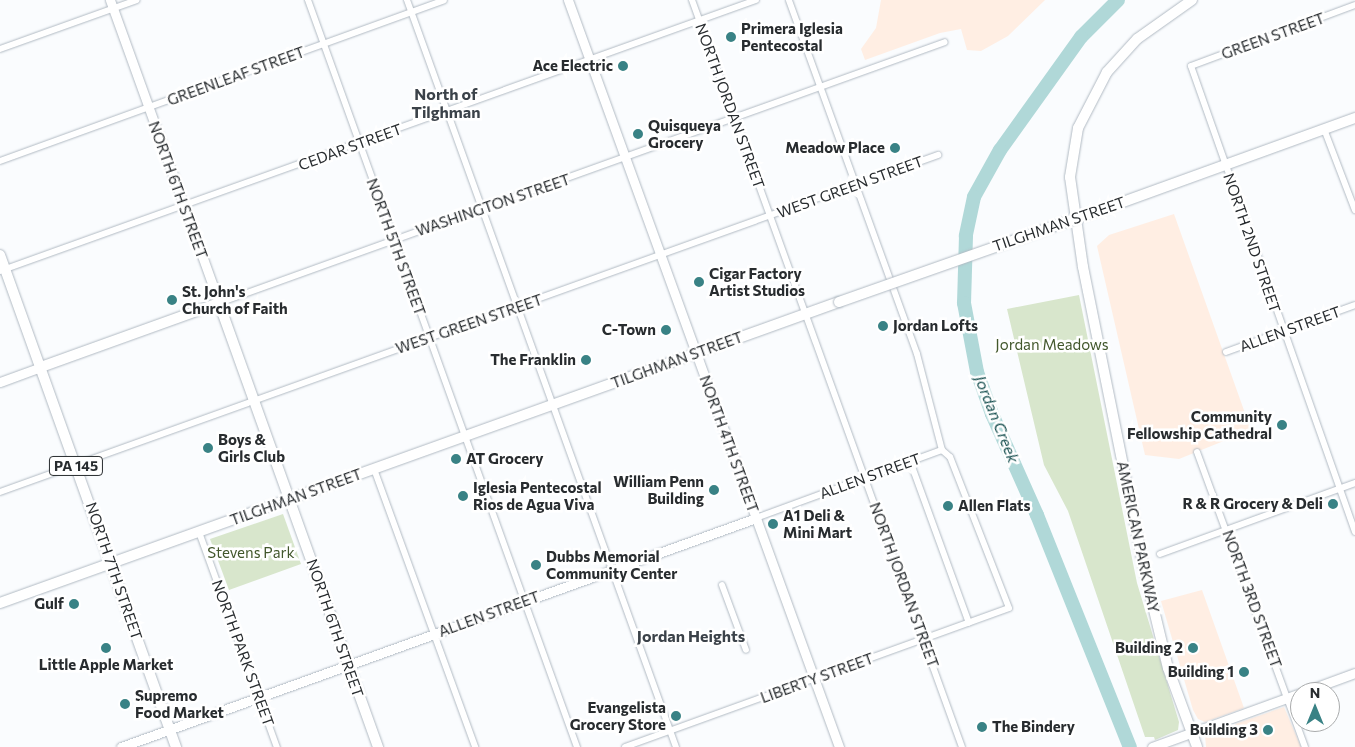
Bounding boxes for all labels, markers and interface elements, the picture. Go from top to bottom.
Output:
street label: GREEN STREET [1219,9,1327,63]
place label: Primera Iglesia Pentecostal [741,19,843,54]
street label: NORTH JORDAN STREET [692,21,768,191]
marker: Primera Iglesia Pentecostal [725,31,737,43]
street label: GREENLEAF STREET [165,43,307,109]
place label: Ace Electric [532,57,613,75]
marker: Ace Electric [617,60,629,72]
district label: North of Tilghman [412,84,480,122]
place label: Quisqueya Grocery [648,116,721,151]
street label: NORTH 6TH STREET [145,119,211,261]
street label: CEDAR STREET [296,120,404,174]
marker: Quisqueya Grocery [632,128,644,140]
place label: Meadow Place [785,139,885,157]
marker: Meadow Place [889,142,901,154]
street label: WEST GREEN STREET [775,152,925,222]
street label: WASHINGTON STREET [413,170,573,240]
street label: NORTH 2ND STREET [1220,171,1284,315]
street label: NORTH 5TH STREET [363,176,429,318]
street label: TILGHMAN STREET [990,193,1128,255]
place label: Cigar Factory Artist Studios [709,264,805,299]
marker: Cigar Factory Artist Studios [693,276,705,288]
place label: St. John's Church of Faith [182,282,288,317]
street label: WEST GREEN STREET [393,290,545,358]
marker: St. John's Church of Faith [166,294,178,306]
street label: ALLEN STREET [1237,302,1343,356]
place label: Jordan Lofts [893,317,978,335]
marker: Jordan Lofts [877,320,889,332]
place label: C-Town [602,321,656,339]
marker: C-Town [660,324,672,336]
street label: TILGHMAN STREET [609,328,745,392]
park label: Jordan Meadows [995,336,1109,354]
place label: The Franklin [490,351,576,369]
marker: The Franklin [580,354,592,366]
water label: Jordan Creek [971,372,1023,466]
street label: NORTH 4TH STREET [696,373,762,515]
place label: Community Fellowship Cathedral [1127,407,1272,442]
marker: Community Fellowship Cathedral [1276,419,1288,431]
place label: Boys & Girls Club [218,430,285,465]
marker: Boys & Girls Club [202,442,214,454]
street label: ALLEN STREET [817,449,923,503]
place label: AT Grocery [466,450,544,468]
marker: AT Grocery [450,453,462,465]
road number: PA 145 [48,454,104,478]
street label: AMERICAN PARKWAY [1113,459,1163,615]
street label: TILGHMAN STREET [228,465,364,529]
place label: William Penn Building [613,472,704,507]
place label: Iglesia Pentecostal Rios de Agua Viva [473,478,601,513]
marker: William Penn Building [708,484,720,496]
marker: Iglesia Pentecostal Rios de Agua Viva [457,490,469,502]
place label: R & R Grocery & Deli [1182,495,1323,513]
place label: Allen Flats [958,497,1030,515]
marker: R & R Grocery & Deli [1327,498,1339,510]
street label: NORTH 7TH STREET [82,500,146,642]
street label: NORTH JORDAN STREET [866,500,942,670]
marker: Allen Flats [942,500,954,512]
place label: A1 Deli & Mini Mart [783,506,852,541]
marker: A1 Deli & Mini Mart [767,518,779,530]
street label: NORTH 3RD STREET [1219,528,1285,670]
park label: Stevens Park [207,544,295,562]
place label: Dubbs Memorial Community Center [546,547,677,582]
street label: NORTH 6TH STREET [303,557,367,699]
marker: Dubbs Memorial Community Center [530,559,542,571]
street label: NORTH PARK STREET [208,577,278,729]
street label: ALLEN STREET [436,587,542,641]
place label: Gulf [34,595,64,613]
marker: Gulf [68,598,80,610]
district label: Jordan Heights [637,626,745,646]
place label: Building 2 [1115,639,1183,657]
marker: Little Apple Market [100,642,112,654]
marker: Building 2 [1187,642,1199,654]
street label: LIBERTY STREET [758,649,876,707]
place label: Little Apple Market [39,656,173,674]
place label: Building 1 [1168,663,1234,681]
marker: Building 1 [1238,666,1250,678]
north arrow [1290,682,1340,732]
text: N [1310,684,1320,701]
place label: Supremo Food Market [135,686,224,721]
marker: Supremo Food Market [119,698,131,710]
place label: Evangelista Grocery Store [570,698,666,733]
marker: Evangelista Grocery Store [670,710,682,722]
place label: The Bindery [992,718,1075,736]
marker: The Bindery [976,721,988,733]
place label: Building 3 [1190,721,1258,739]
marker: Building 3 [1262,724,1274,736]

